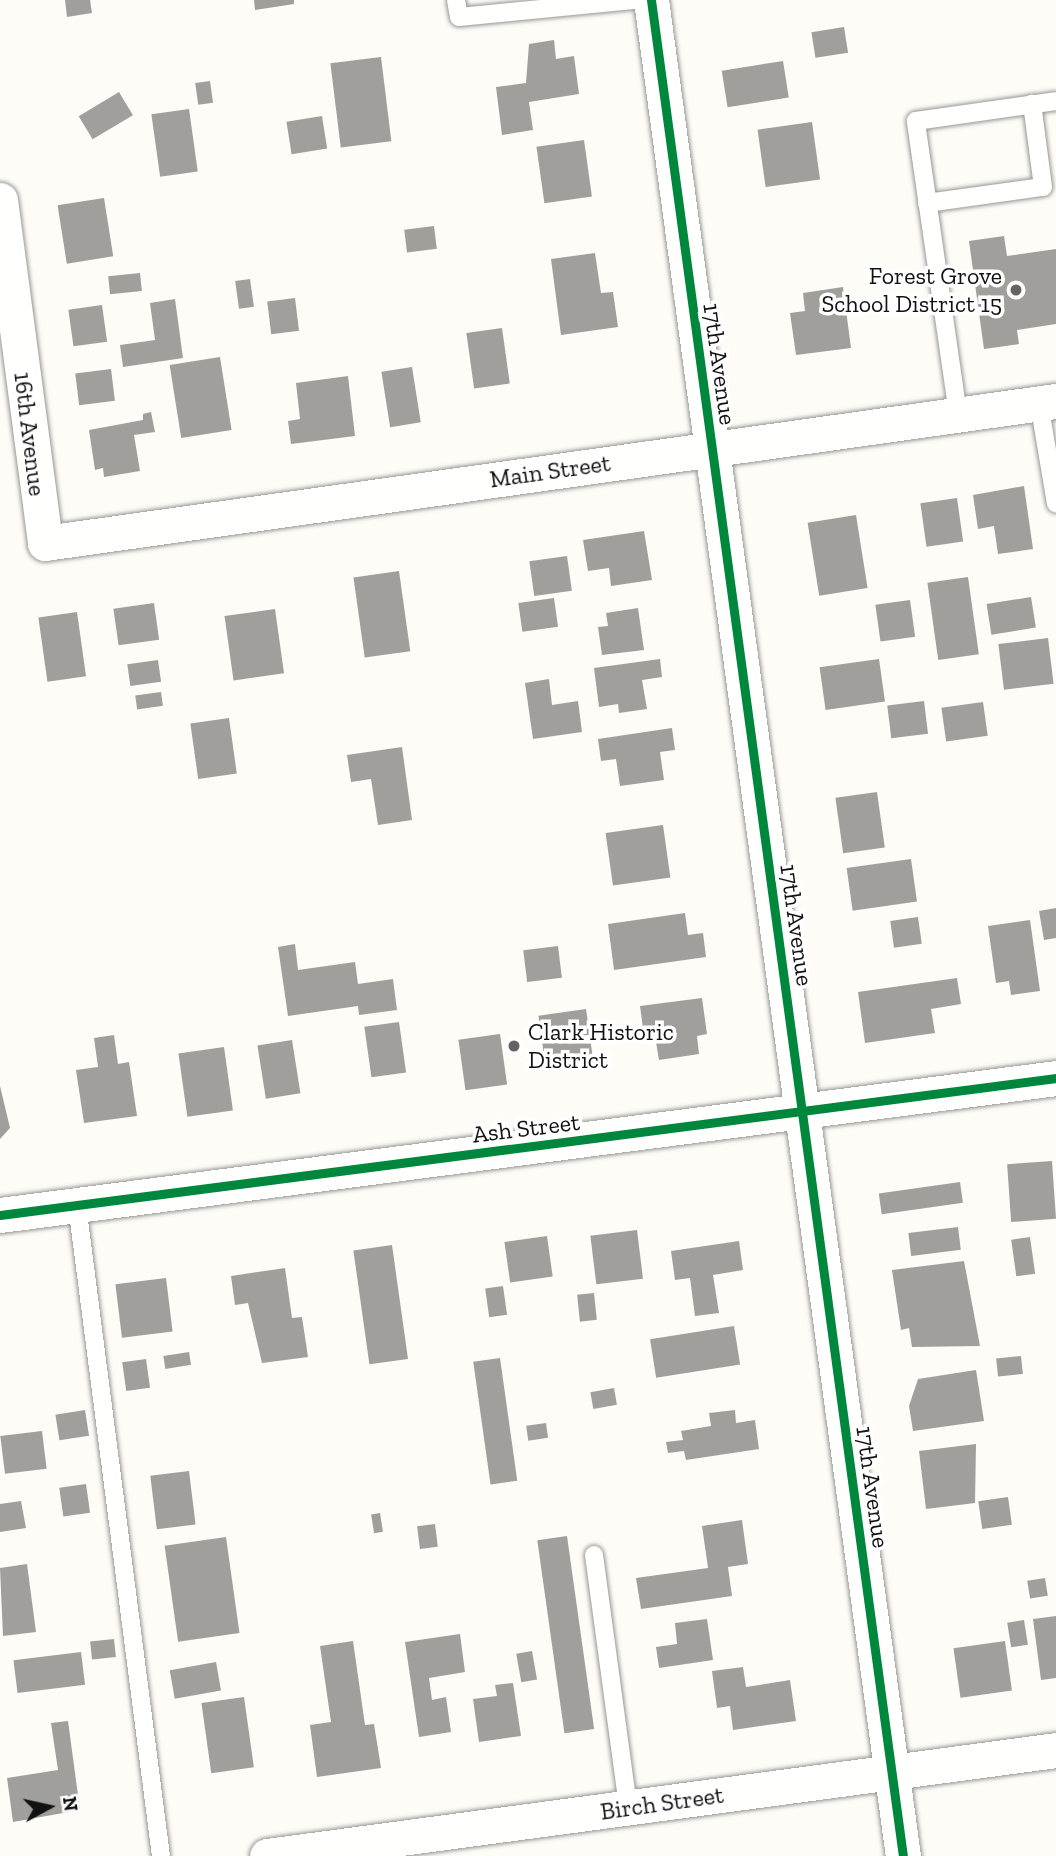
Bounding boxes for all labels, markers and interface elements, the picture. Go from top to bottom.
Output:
place label: Forest Grove School District 15 [821,262,1002,318]
marker: Forest Grove School District 15 [1008,282,1024,298]
street label: 17th Avenue [697,301,743,427]
street label: 16th Avenue [8,370,52,498]
street label: Main Street [488,448,612,494]
street label: 17th Avenue [774,862,820,988]
place label: Clark Historic District [528,1018,674,1074]
marker: Clark Historic District [506,1038,522,1054]
street label: Ash Street [471,1107,581,1149]
street label: 17th Avenue [850,1424,896,1550]
north arrow [14,1772,84,1842]
street label: Birch Street [598,1780,726,1826]
text: N [58,1795,83,1813]

